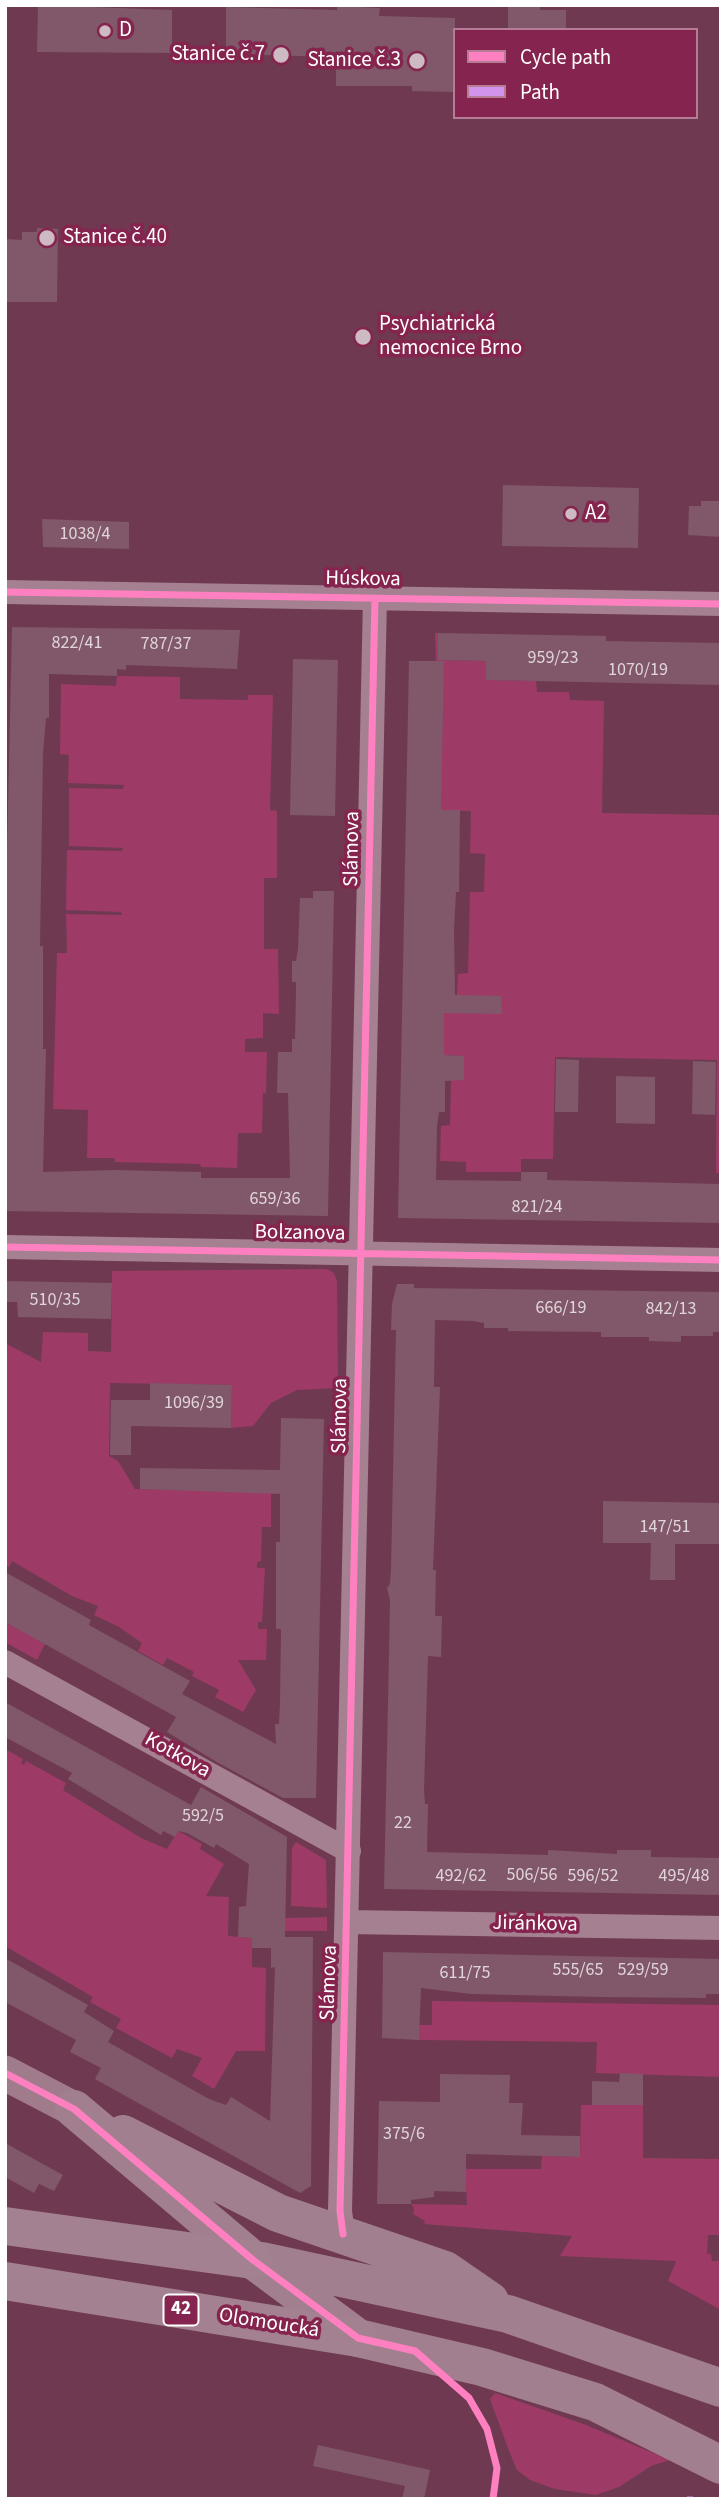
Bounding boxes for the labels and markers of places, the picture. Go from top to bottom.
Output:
place label: D [119,18,132,44]
marker: D [97,23,113,39]
place label: Stanice č.7 [171,42,265,68]
marker: Stanice č.7 [271,45,291,65]
place label: Stanice č.3 [307,48,401,74]
marker: Stanice č.3 [407,51,427,71]
place label: Stanice č.40 [63,225,167,251]
marker: Stanice č.40 [37,228,57,248]
place label: Psychiatrická nemocnice Brno [379,312,522,362]
marker: Psychiatrická nemocnice Brno [353,327,373,347]
place label: A2 [585,501,607,527]
marker: A2 [563,506,579,522]

